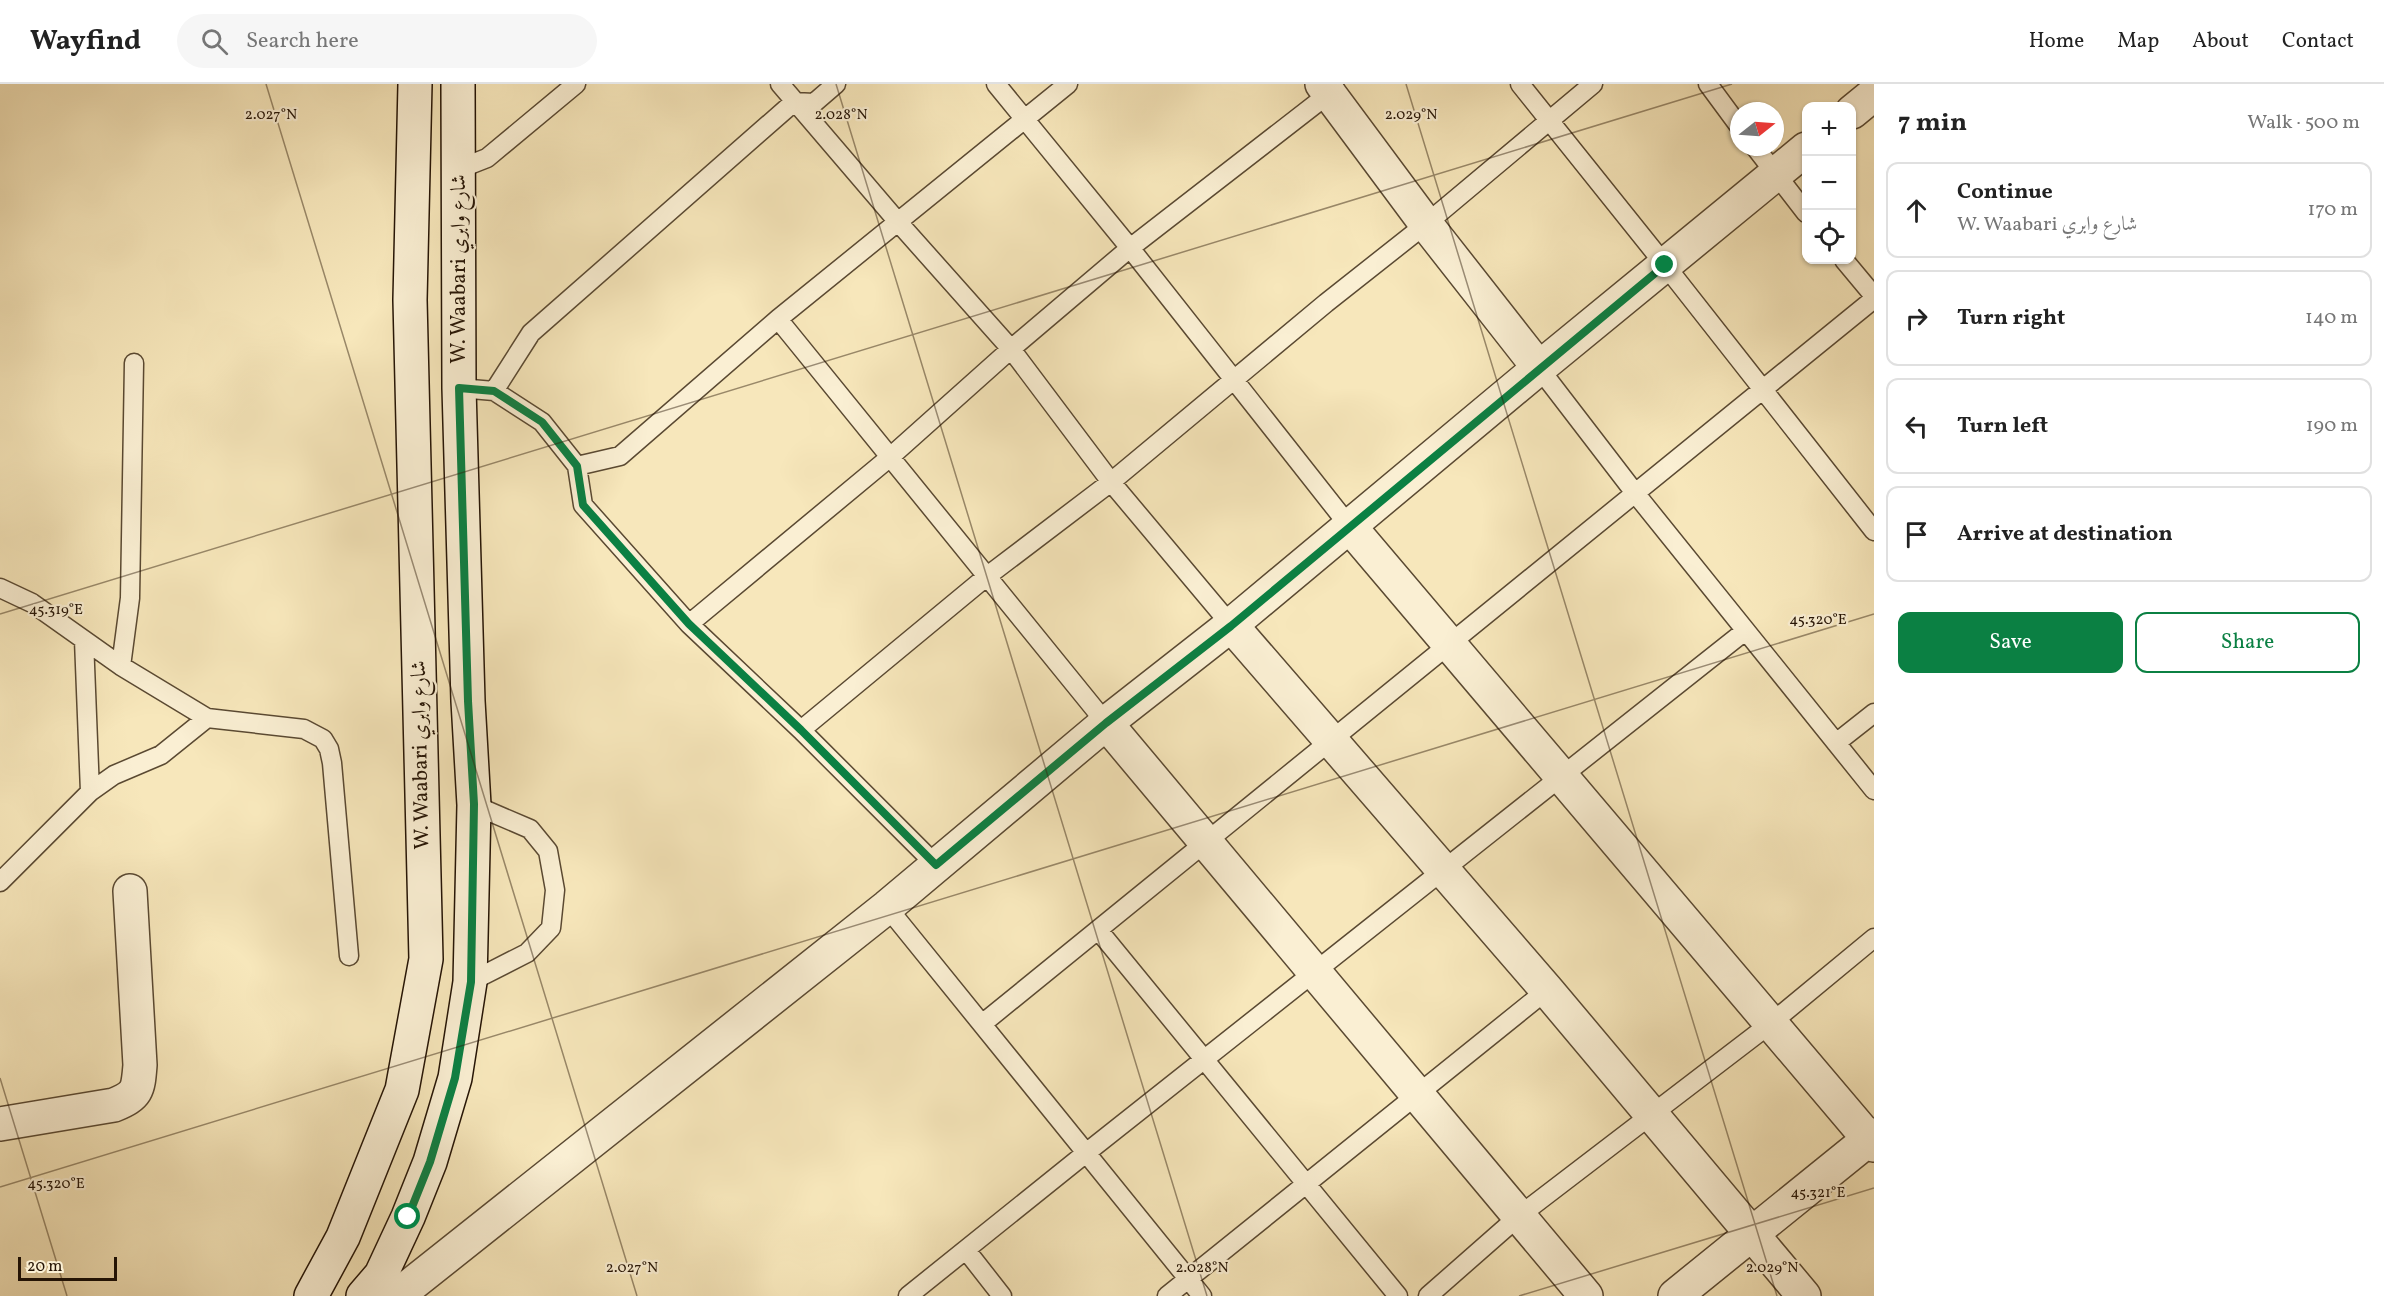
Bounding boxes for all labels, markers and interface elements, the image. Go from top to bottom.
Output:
search box [177,14,597,68]
text: Wayfind [30,22,141,61]
icon: search [198,25,231,58]
text: Search here [246,26,359,57]
text: Home [2029,27,2084,56]
text: Map [2117,27,2159,56]
text: About [2192,27,2249,56]
text: Contact [2282,27,2354,56]
north arrow [1730,102,1784,156]
map controls [1802,102,1856,264]
button: + [1802,102,1856,156]
text: 2.027°N [245,105,297,126]
text: 2.028°N [814,105,868,126]
text: 2.029°N [1385,105,1437,126]
text: 7 min [1898,105,1967,141]
text: Walk · 500 m [2247,109,2360,137]
button: − [1802,156,1856,210]
street label: W. Waabari شارع وابري [445,174,476,364]
text: Continue [1957,177,2053,208]
icon: ahead [1900,194,1933,227]
text: 170 m [2308,196,2358,224]
button: locate [1802,210,1856,264]
text: W. Waabari شارع وابري [1957,211,2137,239]
route end [1651,251,1677,277]
icon: right [1900,302,1933,335]
text: Turn right [1957,303,2065,334]
text: 140 m [2305,304,2358,332]
icon: left [1900,410,1933,443]
text: Turn left [1957,411,2048,442]
text: 190 m [2306,412,2358,440]
icon: arrive [1900,518,1933,551]
text: Arrive at destination [1957,519,2173,550]
text: 45.319°E [29,600,83,621]
text: 45.320°E [1789,610,1847,631]
button: Save [1898,612,2123,673]
button: Share [2135,612,2360,673]
street label: W. Waabari شارع وابري [405,660,439,850]
text: 45.320°E [27,1174,85,1195]
text: 45.321°E [1791,1183,1845,1204]
route start [394,1203,420,1229]
scale bar [18,1254,117,1282]
text: 20 m [27,1256,62,1278]
text: 2.027°N [606,1258,658,1279]
text: 2.028°N [1175,1258,1229,1279]
text: 2.029°N [1746,1258,1798,1279]

